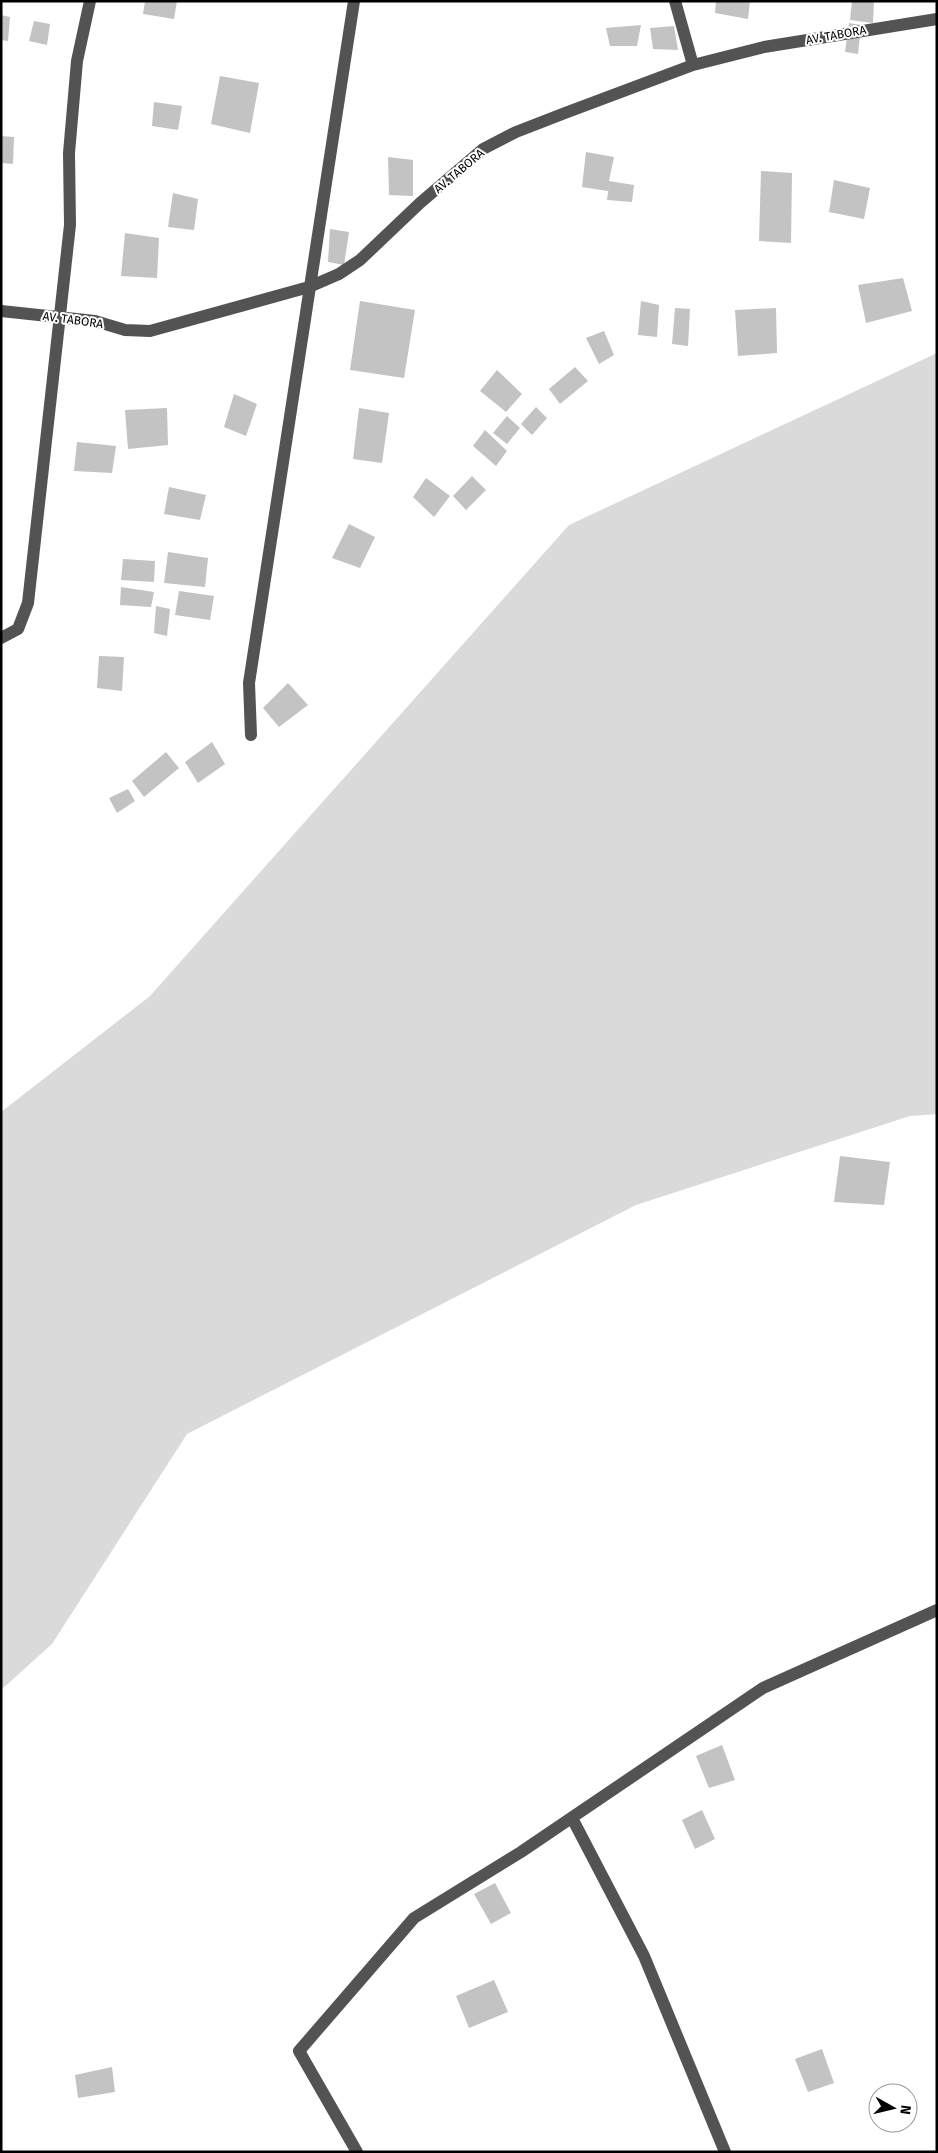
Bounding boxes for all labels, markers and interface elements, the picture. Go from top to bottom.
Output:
street label: AV. TABORA [805,23,867,47]
street label: AV. TABORA [431,146,487,196]
street label: AV. TABORA [42,309,104,331]
north arrow [868,2083,918,2133]
text: N [896,2104,914,2116]

